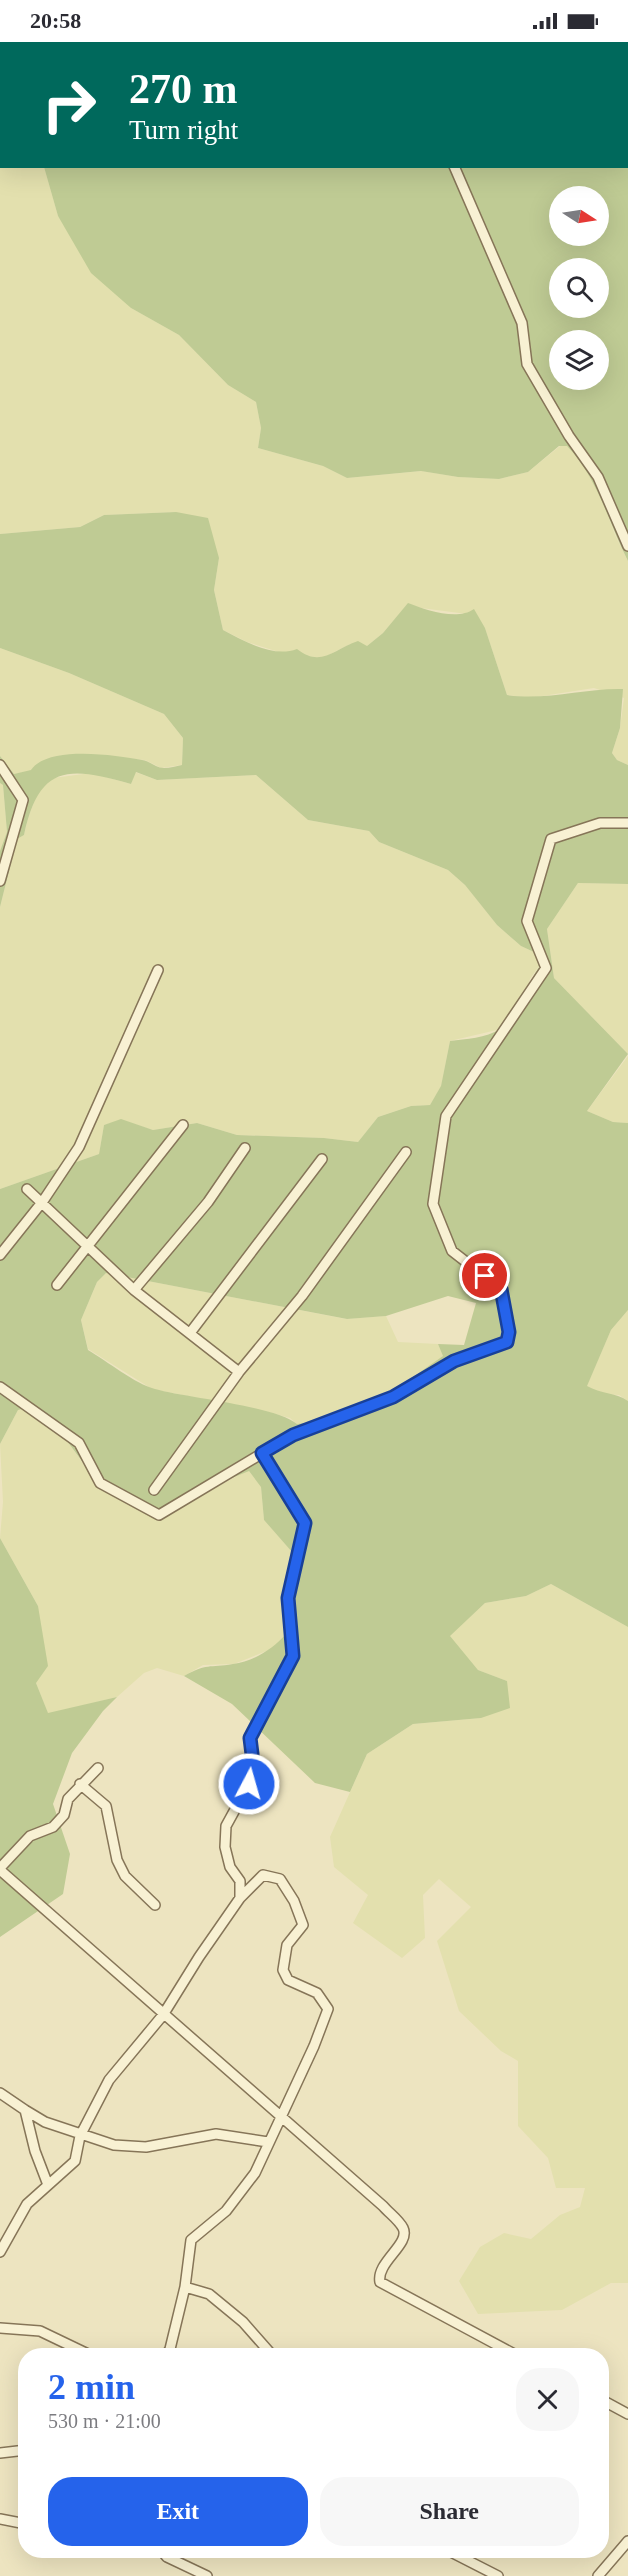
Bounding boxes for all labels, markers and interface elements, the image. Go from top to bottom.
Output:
text: 20:58 [30,8,81,33]
icon: right [30,66,108,144]
text: 270 m [129,66,238,112]
text: Turn right [129,115,238,145]
north arrow [549,186,609,246]
map controls [549,186,609,390]
button: search [549,258,609,318]
button: layers [549,330,609,390]
pin [459,1250,510,1301]
icon: arrive [468,1259,501,1292]
position arrow [217,1752,281,1816]
text: 2 min [48,2367,135,2407]
button: close [516,2368,579,2431]
text: 530 m · 21:00 [48,2410,161,2432]
button: Exit [48,2477,308,2546]
button: Share [320,2477,579,2546]

